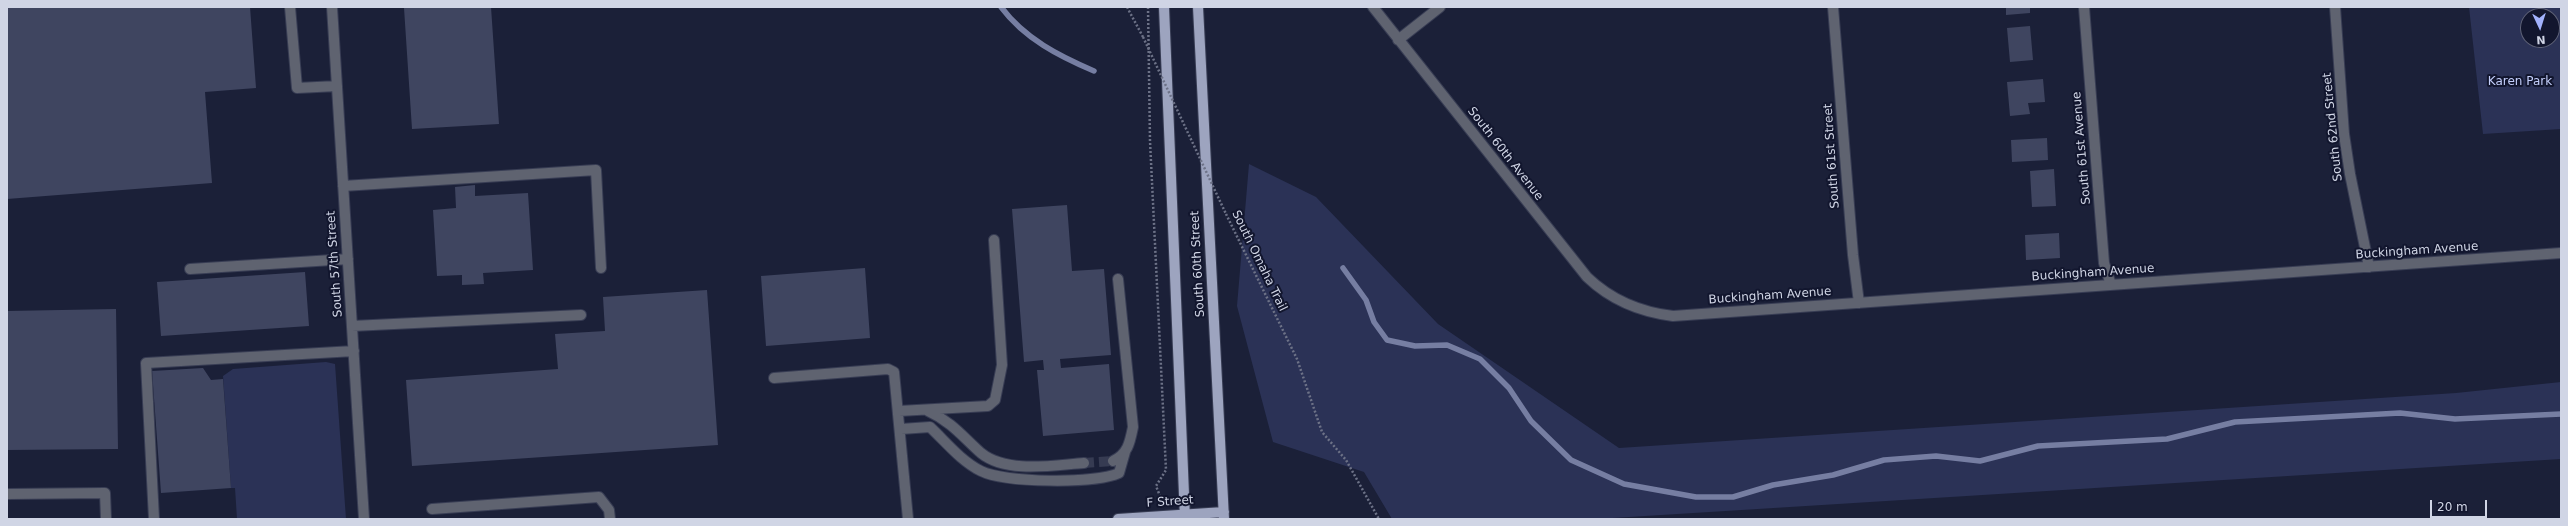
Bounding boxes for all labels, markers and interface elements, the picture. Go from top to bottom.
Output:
north arrow [2520,8,2560,48]
text: N [2536,33,2546,46]
street label: South 62nd Street [2320,72,2346,182]
park label: Karen Park [2488,75,2552,89]
street label: South 61st Avenue [2070,91,2094,205]
street label: South 61st Street [1821,103,1843,209]
street label: South 60th Avenue [1464,104,1546,204]
street label: South Omaha Trail [1228,208,1290,314]
street label: South 57th Street [324,210,346,318]
street label: South 60th Street [1188,210,1208,318]
street label: Buckingham Avenue [2355,240,2479,262]
street label: Buckingham Avenue [2031,262,2155,284]
street label: Buckingham Avenue [1708,285,1832,307]
scale bar [2432,492,2489,518]
street label: F Street [1146,493,1194,511]
text: 20 m [2437,500,2468,514]

